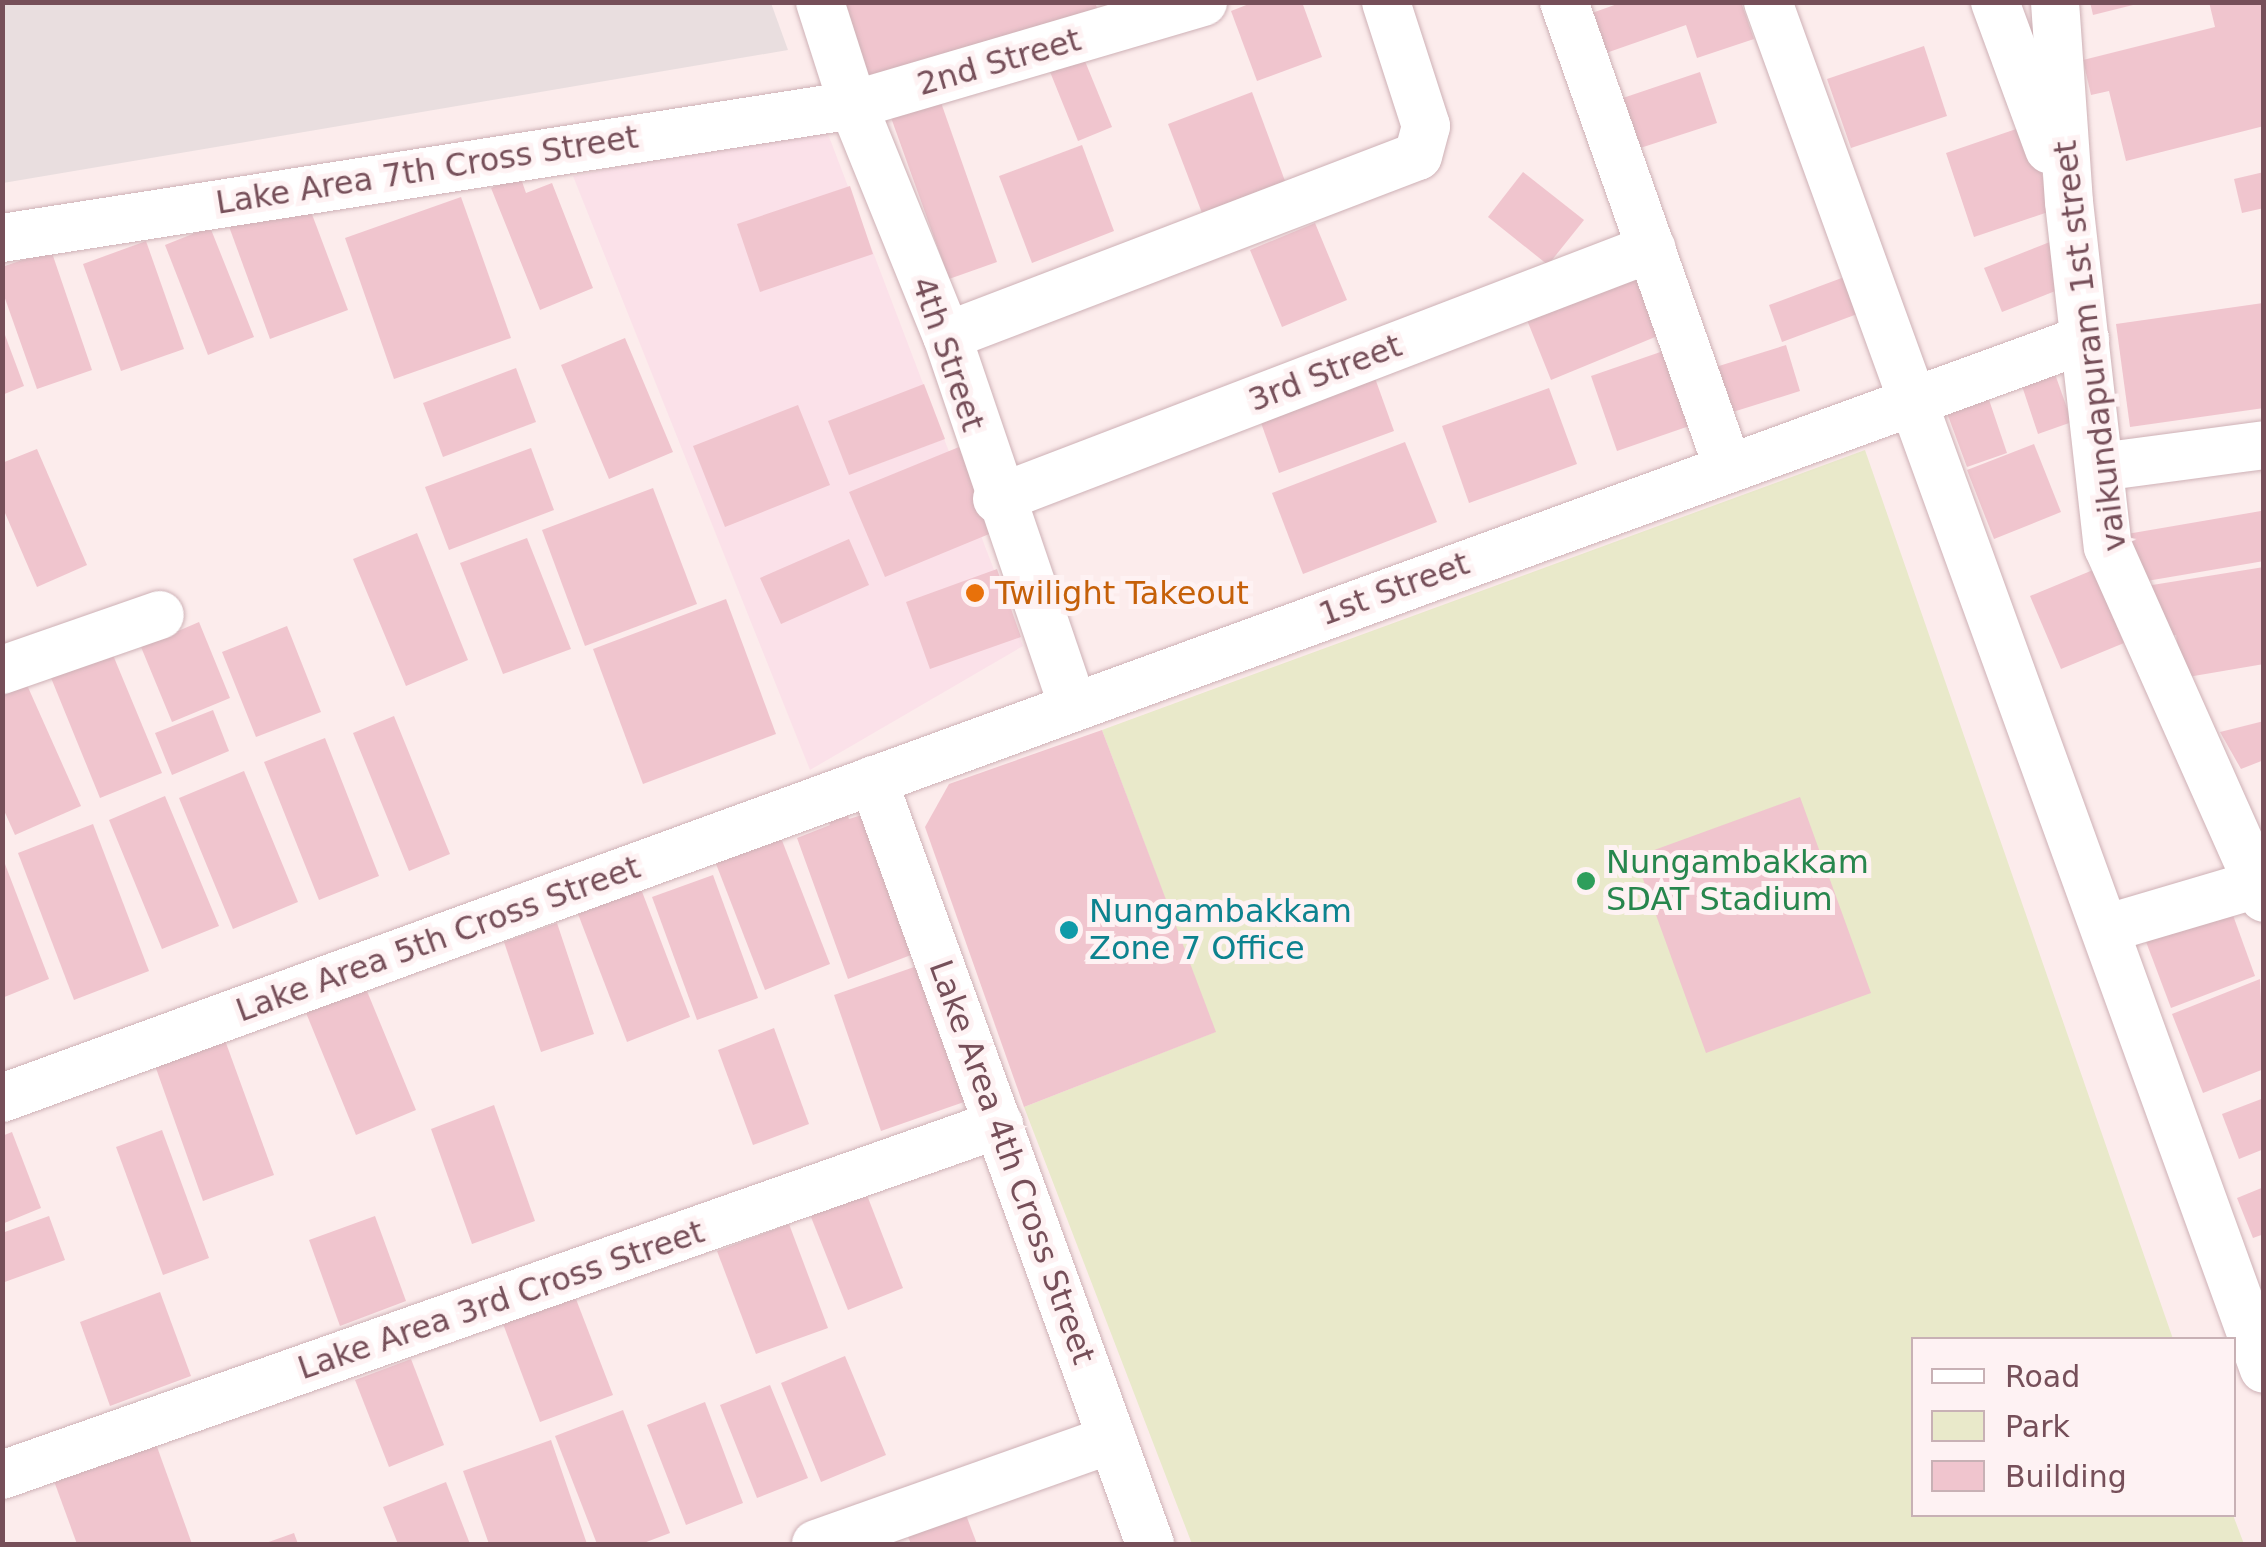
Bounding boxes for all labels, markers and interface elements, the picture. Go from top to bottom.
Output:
street label: 2nd Street [913,20,1085,104]
street label: Lake Area 7th Cross Street [213,118,641,222]
street label: vaikundapuram 1st street [2046,138,2134,554]
street label: 4th Street [904,272,992,436]
street label: 3rd Street [1243,326,1407,420]
street label: 1st Street [1314,544,1474,634]
place label: Twilight Takeout [995,574,1249,612]
marker: Twilight Takeout [964,582,986,604]
place label: Nungambakkam SDAT Stadium [1606,844,1869,919]
street label: Lake Area 5th Cross Street [231,848,645,1030]
marker: Nungambakkam SDAT Stadium [1575,870,1597,892]
place label: Nungambakkam Zone 7 Office [1089,893,1352,968]
marker: Nungambakkam Zone 7 Office [1058,919,1080,941]
street label: Lake Area 4th Cross Street [921,955,1103,1369]
street label: Lake Area 3rd Cross Street [293,1212,709,1388]
legend [1911,1337,2236,1517]
text: Road [2005,1359,2080,1394]
text: Park [2005,1409,2070,1444]
text: Building [2005,1459,2127,1494]

